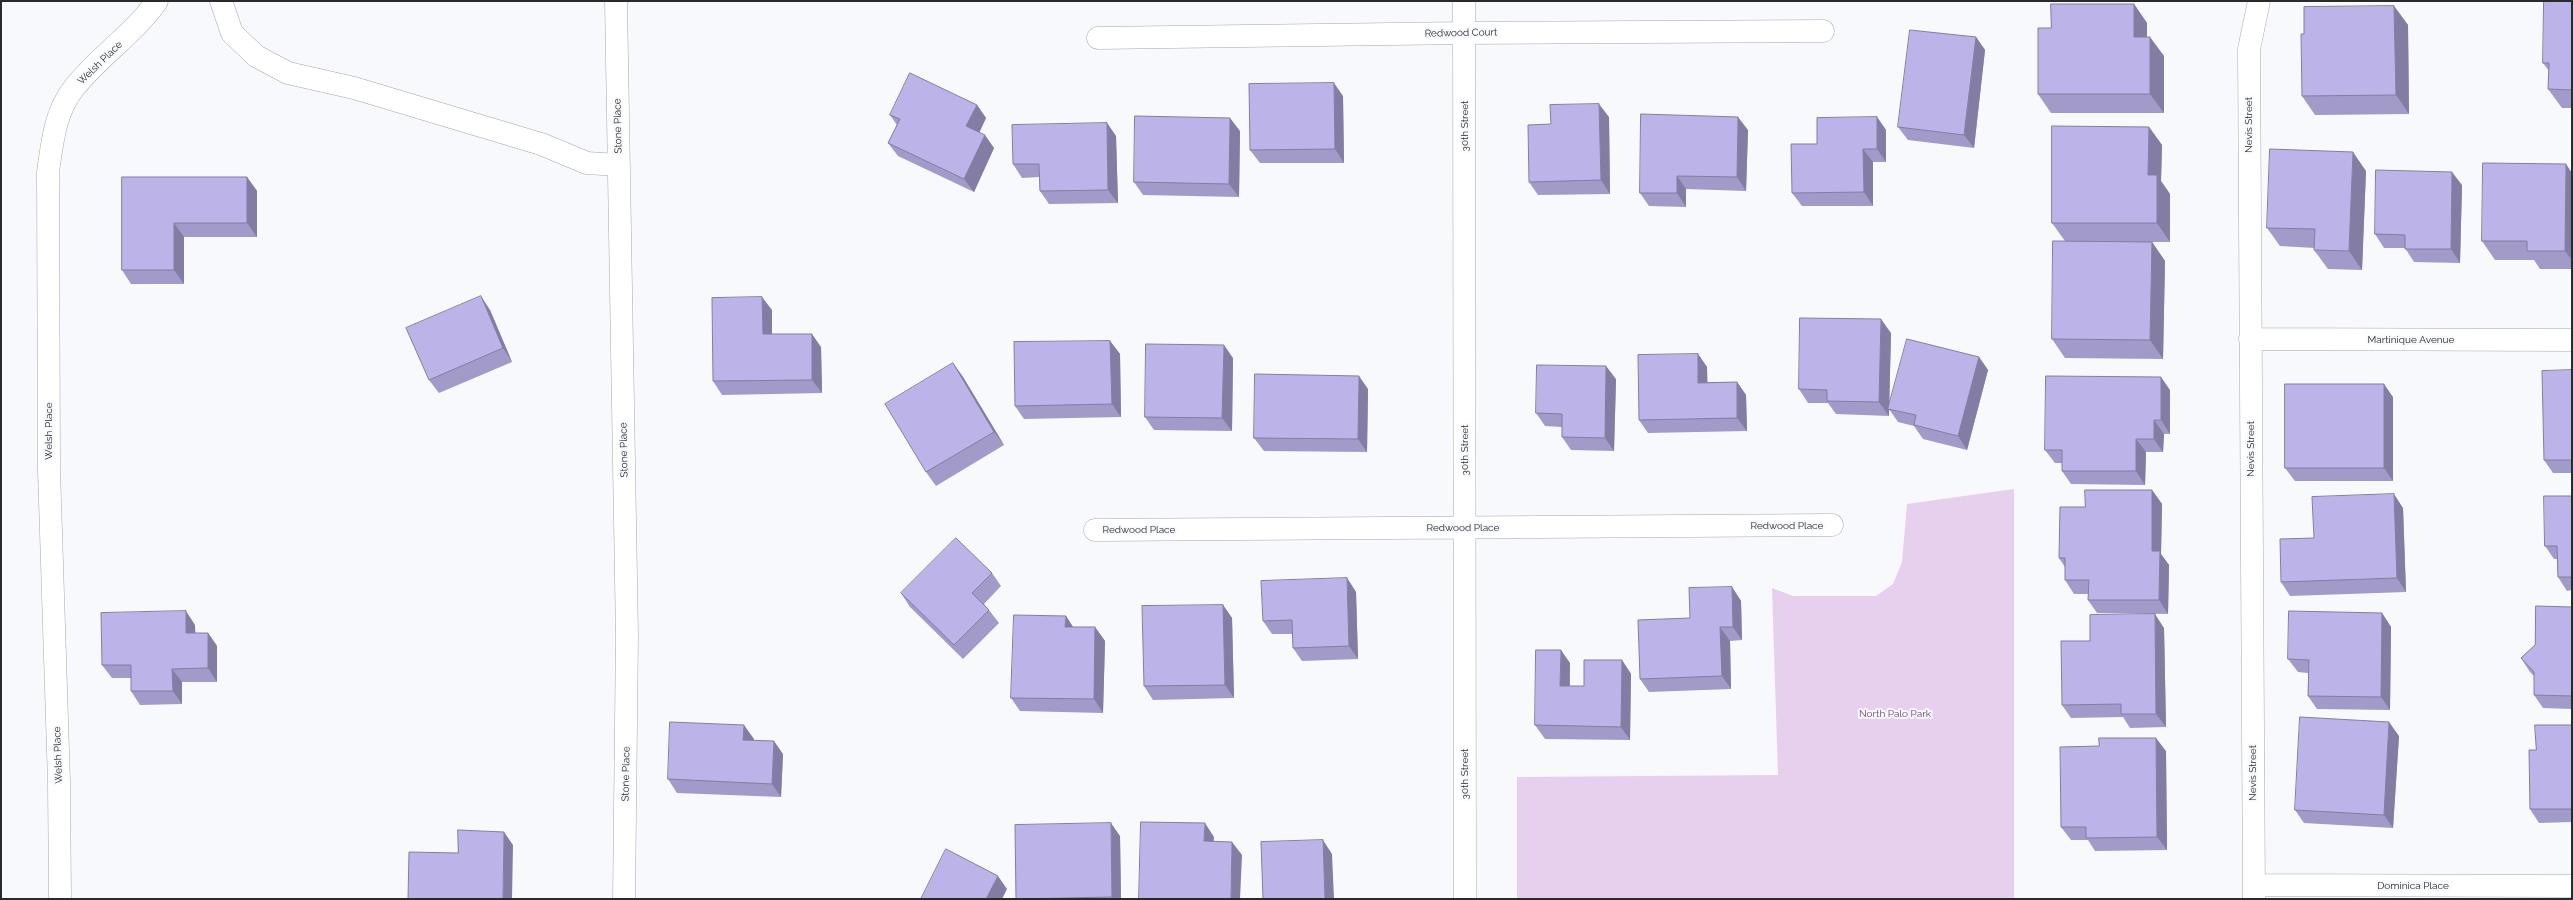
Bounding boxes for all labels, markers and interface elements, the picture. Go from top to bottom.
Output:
street label: Redwood Court [1425,26,1497,40]
street label: Welsh Place [75,39,125,87]
street label: Nevis Street [2243,97,2255,153]
street label: Stone Place [612,98,624,154]
street label: 30th Street [1459,101,1471,151]
street label: Martinique Avenue [2368,334,2454,346]
street label: Welsh Place [43,402,55,460]
street label: Nevis Street [2245,421,2257,477]
street label: Stone Place [618,422,630,478]
street label: 30th Street [1459,425,1471,475]
street label: Redwood Place [1751,520,1823,532]
street label: Redwood Place [1427,522,1499,534]
street label: Redwood Place [1103,524,1175,536]
park label: North Palo Park [1859,708,1931,720]
street label: Welsh Place [51,726,65,784]
street label: Nevis Street [2247,745,2259,801]
street label: Stone Place [620,746,632,802]
street label: 30th Street [1459,749,1471,799]
street label: Dominica Place [2377,880,2449,892]

